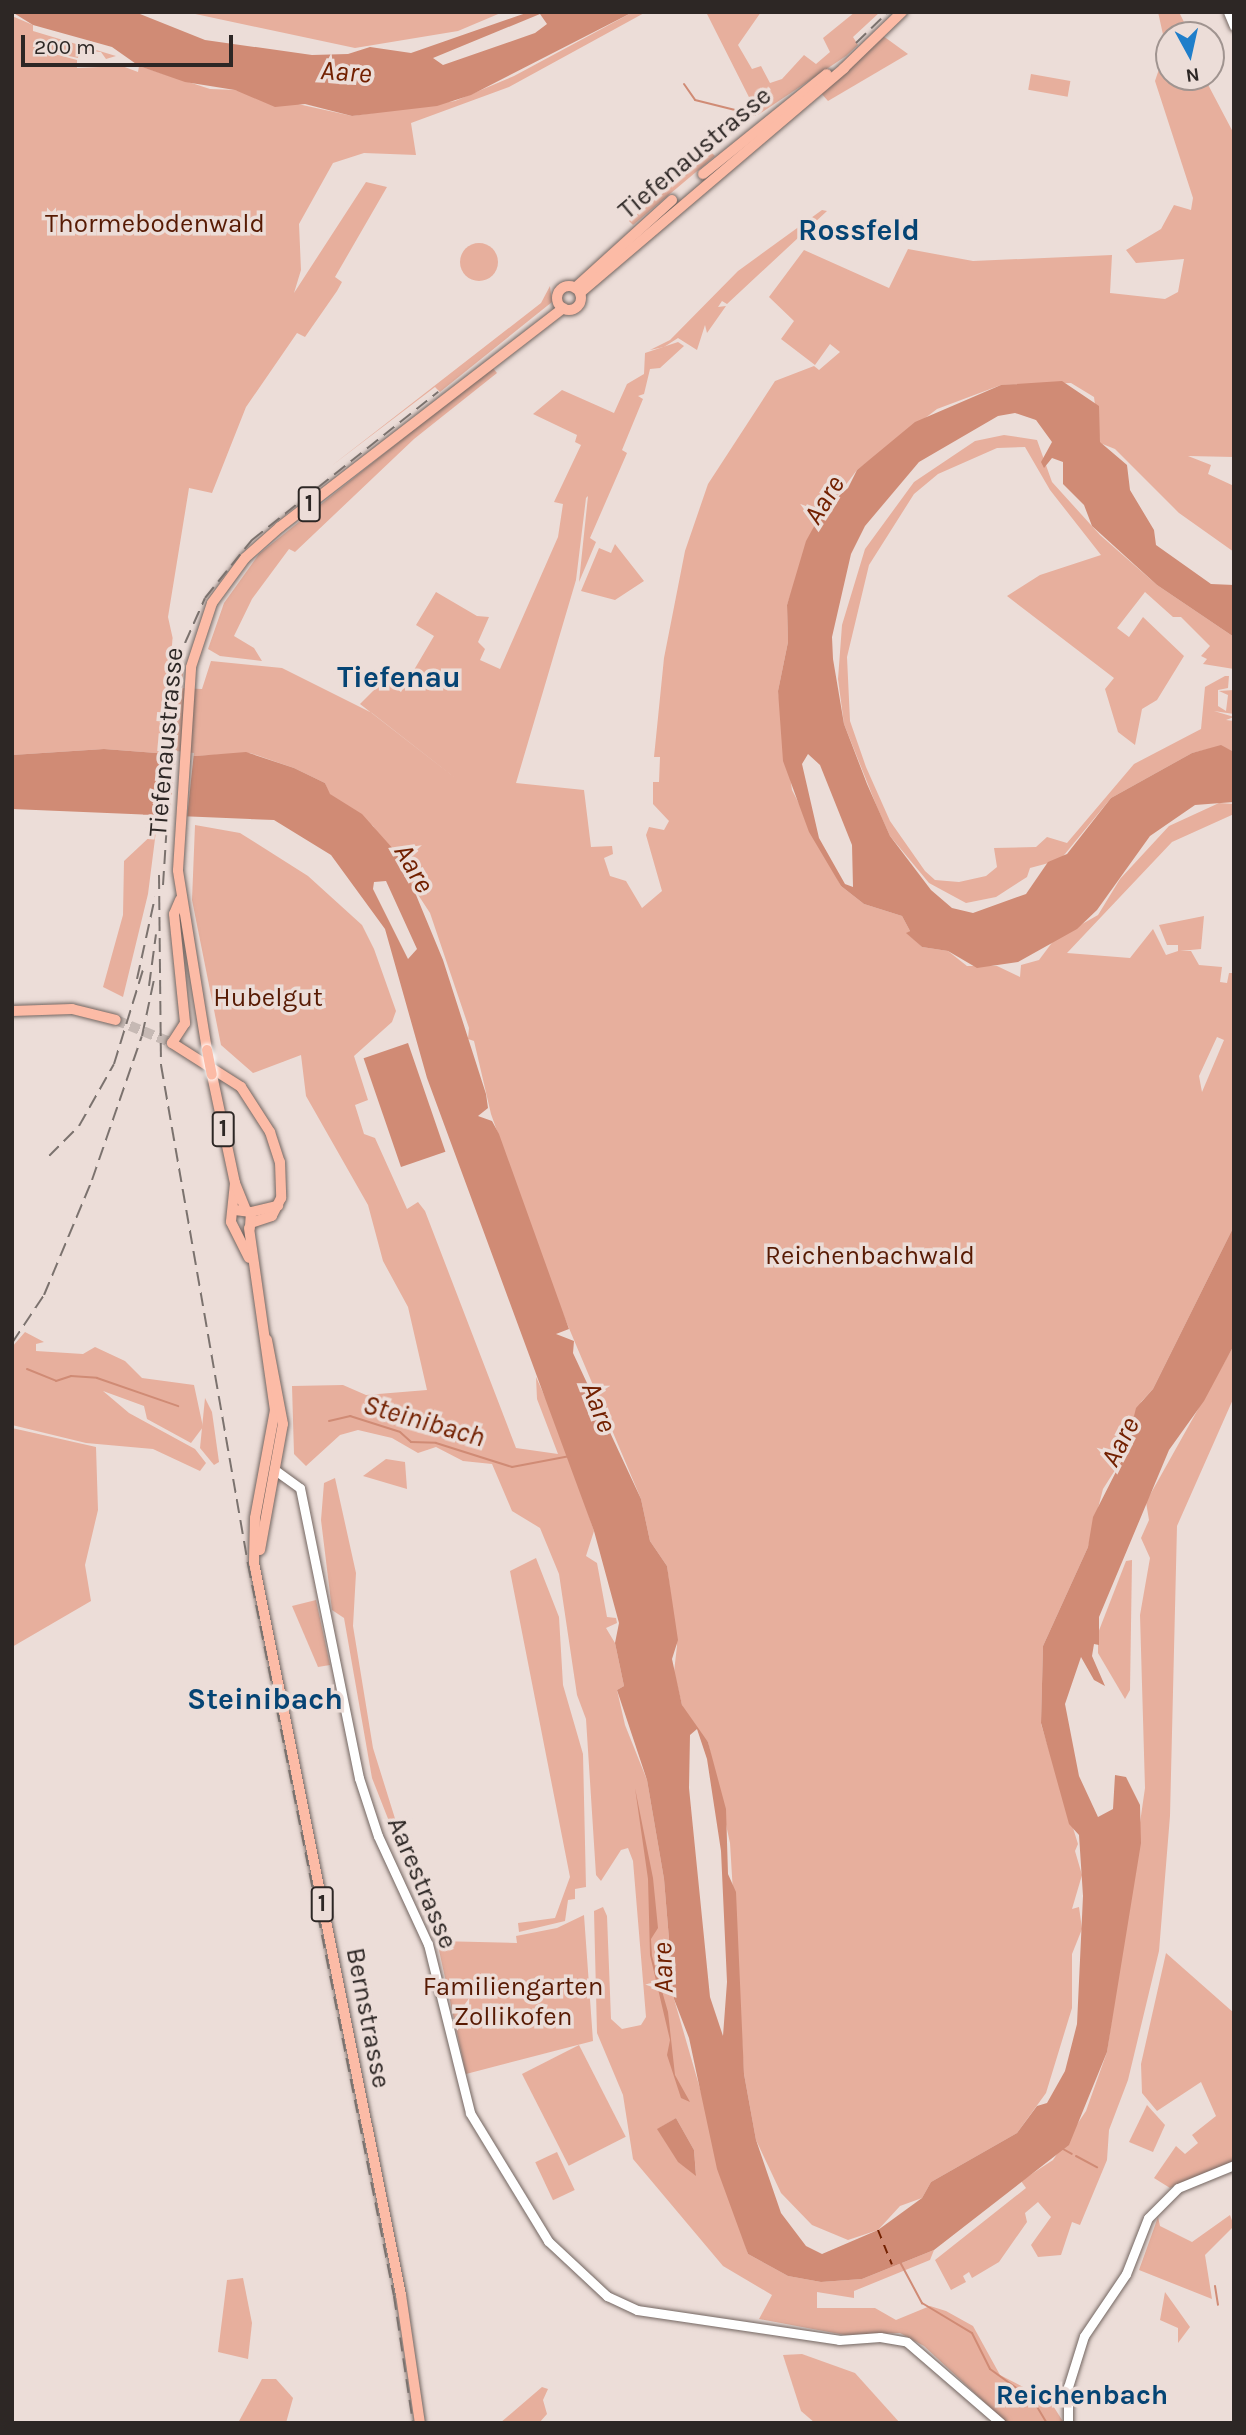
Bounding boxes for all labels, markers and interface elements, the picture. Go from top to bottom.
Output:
scale bar [24,21,236,65]
north arrow [1155,21,1225,91]
text: 200 m [34,35,96,59]
water label: Aare [319,53,373,91]
text: N [1184,63,1201,87]
street label: Tiefenaustrasse [612,80,778,226]
park label: Thormebodenwald [45,208,265,240]
district label: Rossfeld [798,212,920,248]
water label: Aare [796,469,852,531]
road number: 1 [297,484,321,524]
street label: Tiefenaustrasse [142,646,190,838]
district label: Tiefenau [337,659,461,695]
water label: Aare [387,837,441,899]
park label: Hubelgut [213,982,323,1014]
road number: 1 [211,1108,235,1149]
park label: Reichenbachwald [765,1240,975,1272]
water label: Aare [574,1377,624,1437]
water label: Steinibach [359,1388,489,1454]
water label: Aare [1093,1412,1147,1472]
district label: Steinibach [187,1681,343,1717]
street label: Aarestrasse [380,1813,464,1953]
road number: 1 [310,1884,334,1924]
water label: Aare [645,1942,681,1994]
street label: Bernstrasse [339,1945,397,2091]
park label: Familiengarten Zollikofen [423,1971,603,2032]
district label: Reichenbach [996,2378,1168,2412]

